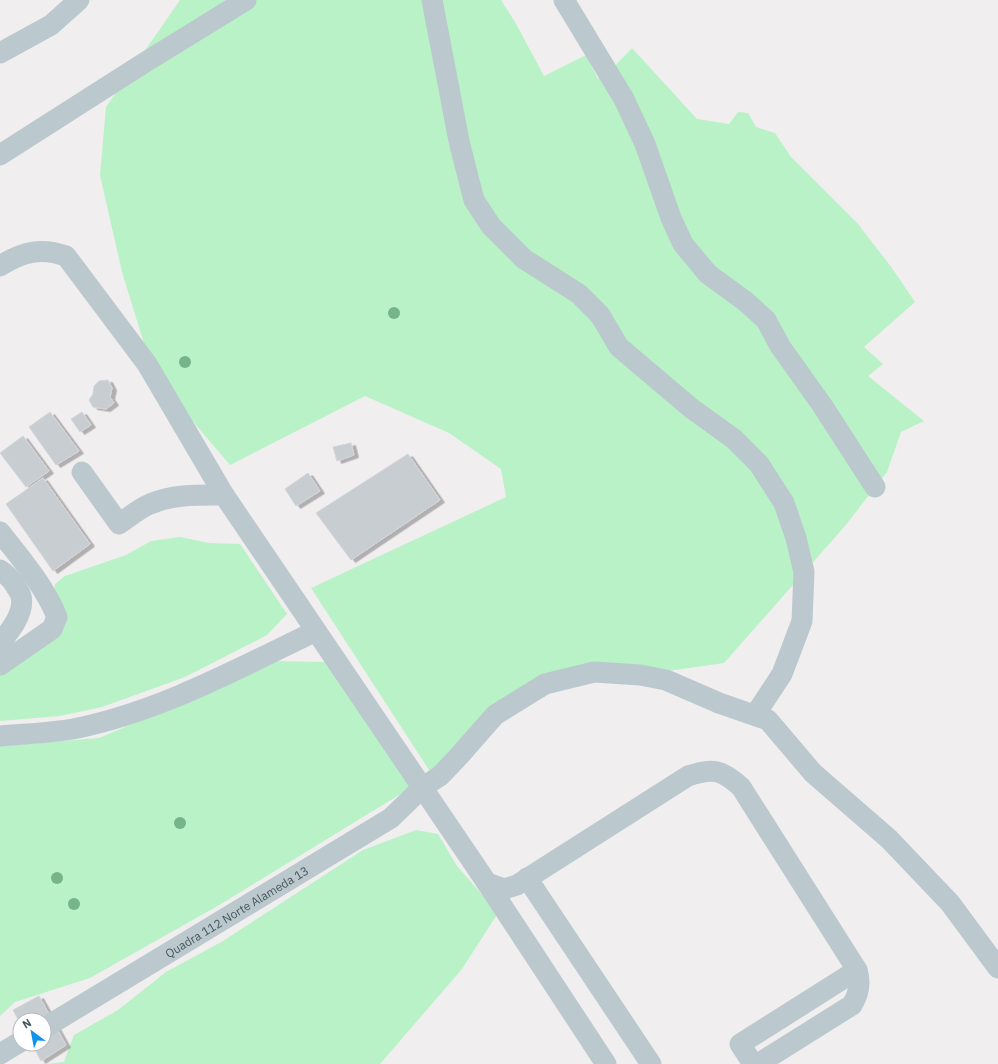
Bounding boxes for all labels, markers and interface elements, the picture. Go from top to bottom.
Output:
street label: Quadra 112 Norte Alameda 13 [162,862,311,961]
north arrow [12,1012,52,1052]
text: N [20,1015,34,1032]

